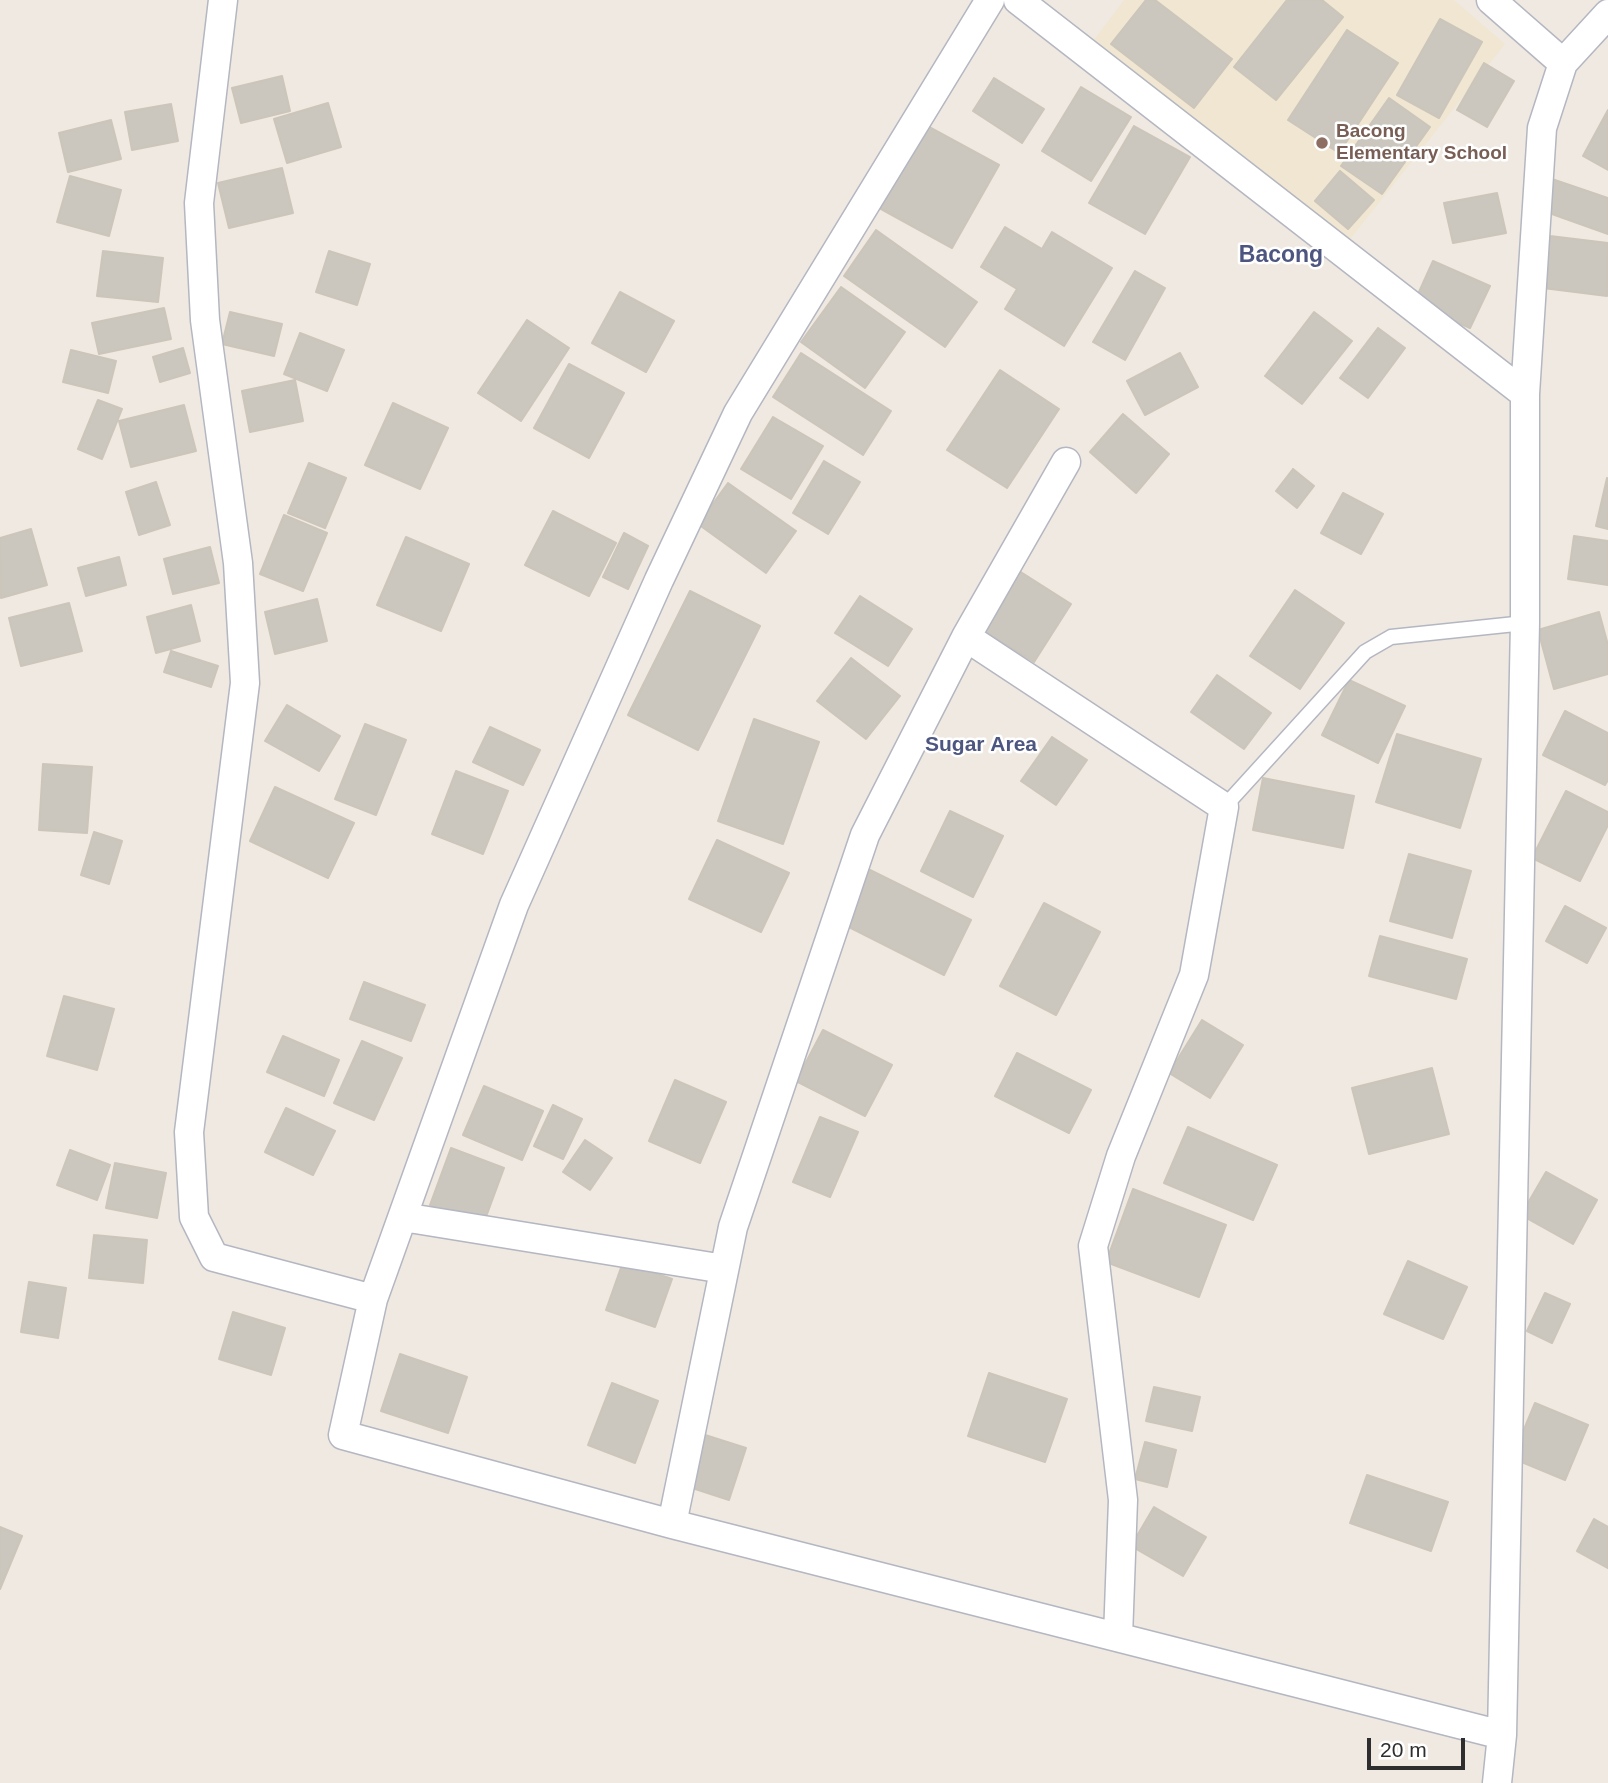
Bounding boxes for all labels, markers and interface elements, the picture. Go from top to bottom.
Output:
place label: Bacong Elementary School [1336,121,1507,165]
marker: Bacong Elementary School [1314,135,1330,151]
district label: Bacong [1239,242,1323,270]
district label: Sugar Area [925,732,1037,758]
scale bar [1370,1724,1468,1768]
text: 20 m [1380,1738,1427,1761]

